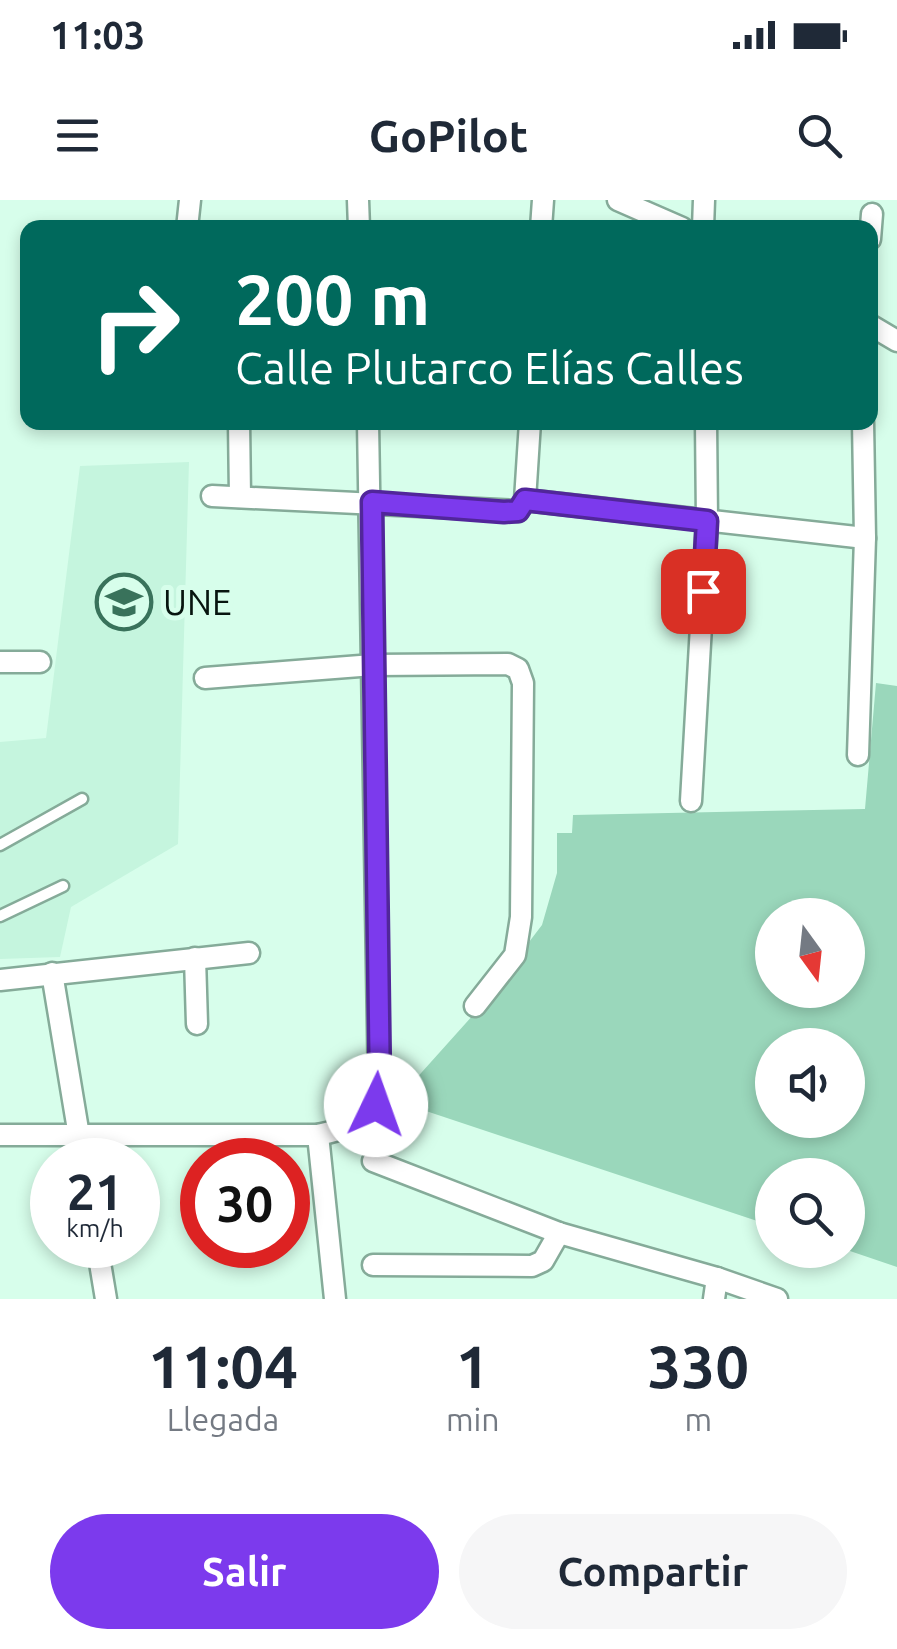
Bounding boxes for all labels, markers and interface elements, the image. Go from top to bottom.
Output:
text: 11:03 [50,14,145,56]
icon: menu [50,108,105,163]
icon: search [792,108,847,163]
text: GoPilot [369,110,528,161]
icon: right [70,260,200,390]
text: 200 m [235,260,430,338]
text: Calle Plutarco Elías Calles [235,342,744,393]
pin [661,549,746,634]
icon: arrive [676,564,731,619]
school or university icon: UNE [94,572,154,632]
place label: UNE [163,582,232,622]
north arrow [755,898,865,1008]
map controls [755,898,865,1268]
button: sound [755,1028,865,1138]
position arrow [324,1053,428,1157]
speed limit sign: 30 [180,1138,310,1268]
button: search [755,1158,865,1268]
text: 21 [67,1163,123,1219]
text: km/h [66,1214,124,1242]
text: 11:04 [148,1332,298,1399]
text: 1 [456,1332,490,1399]
text: 330 [648,1332,749,1399]
text: Llegada [167,1401,279,1437]
text: min [446,1401,500,1437]
text: m [684,1401,712,1437]
button: Salir [50,1514,439,1629]
button: Compartir [459,1514,847,1629]

